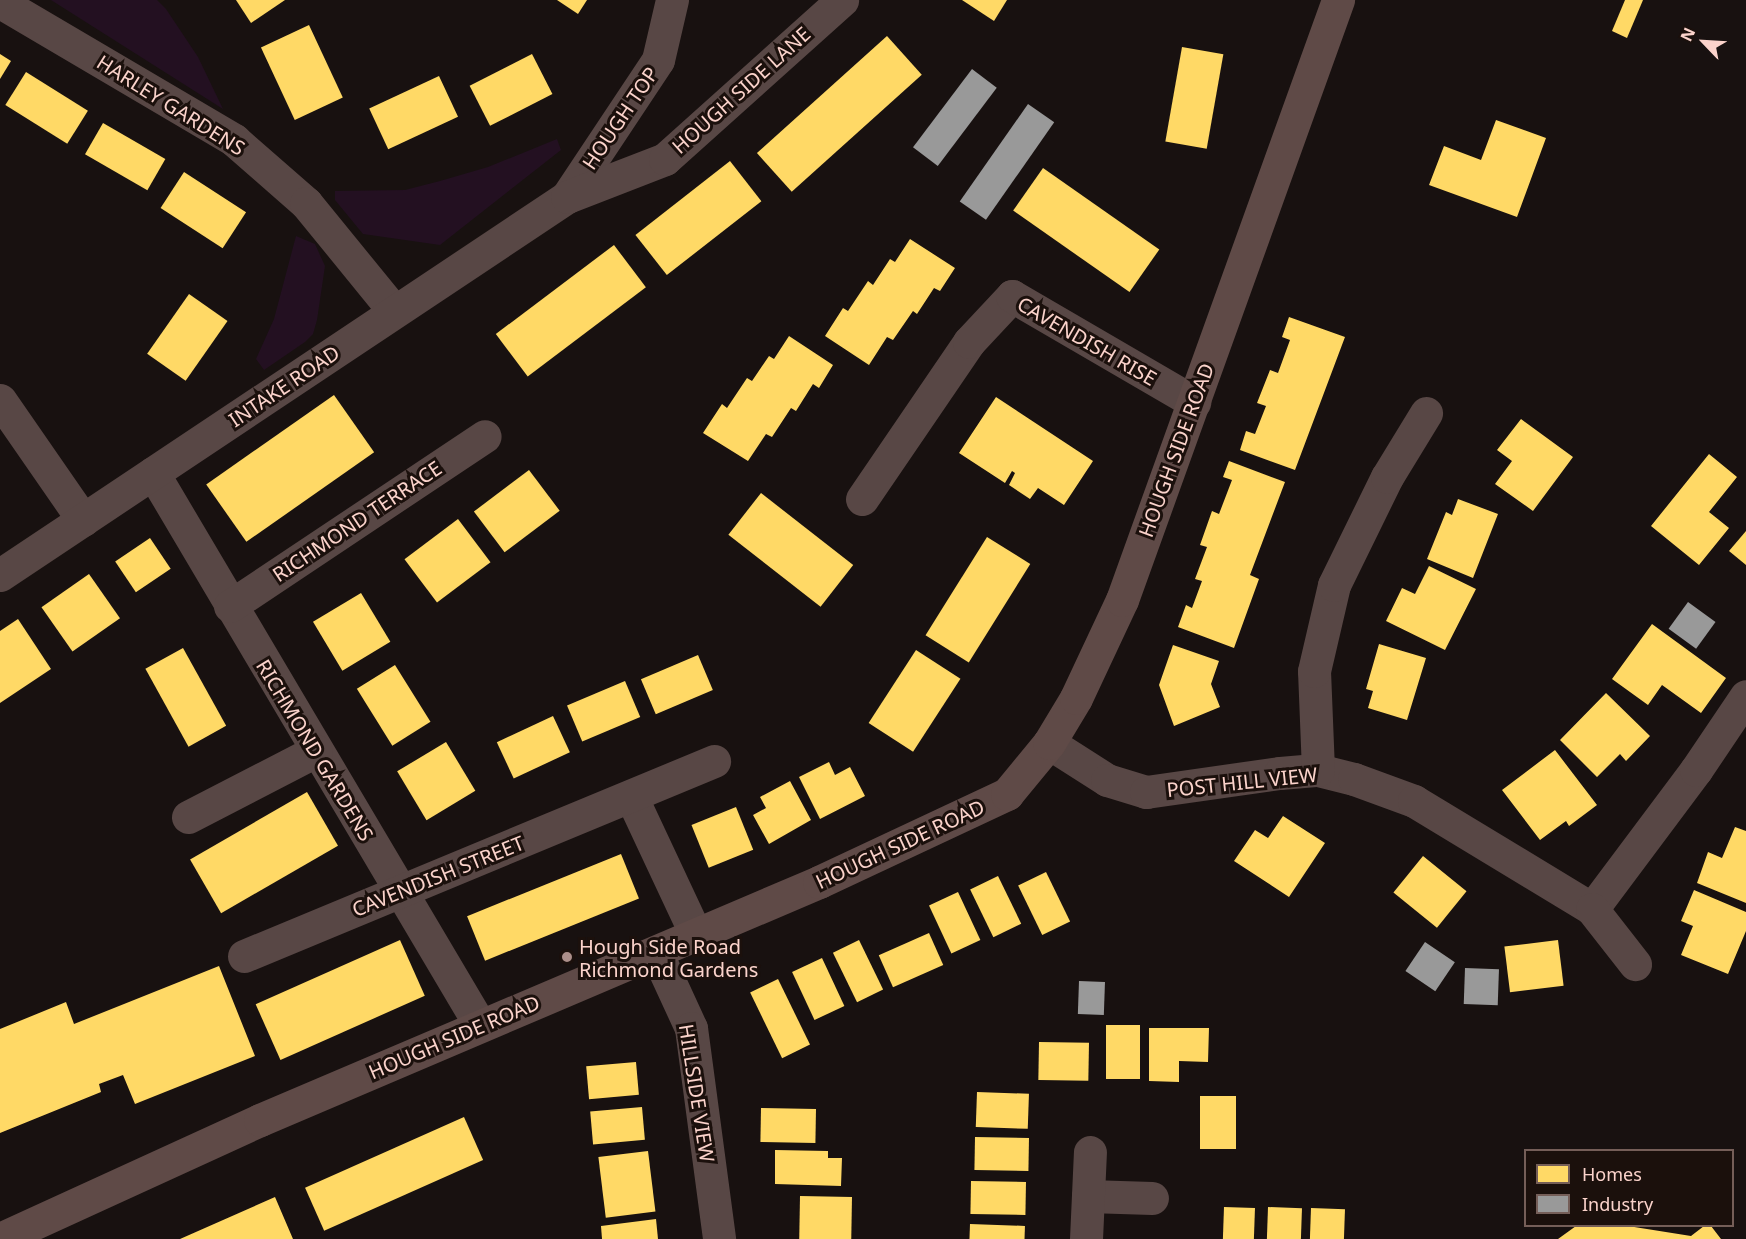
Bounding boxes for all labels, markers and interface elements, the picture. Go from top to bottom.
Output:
north arrow [1674,12,1734,72]
street label: HOUGH SIDE LANE [667,22,815,158]
text: N [1675,24,1700,45]
street label: HARLEY GARDENS [93,50,249,160]
street label: HOUGH TOP [577,62,663,174]
street label: CAVENDISH RISE [1013,291,1161,391]
street label: INTAKE ROAD [224,340,344,432]
street label: HOUGH SIDE ROAD [1133,360,1219,540]
street label: RICHMOND TERRACE [268,455,446,587]
street label: RICHMOND GARDENS [251,655,379,845]
street label: POST HILL VIEW [1166,762,1318,802]
street label: HOUGH SIDE ROAD [812,794,988,894]
street label: CAVENDISH STREET [349,831,527,921]
place label: Hough Side Road Richmond Gardens [579,934,758,981]
marker: Hough Side Road Richmond Gardens [560,950,574,964]
street label: HOUGH SIDE ROAD [365,990,543,1084]
street label: HILLSIDE VIEW [674,1022,720,1164]
legend [1524,1149,1734,1227]
text: Homes [1582,1162,1642,1186]
text: Industry [1582,1192,1653,1216]

